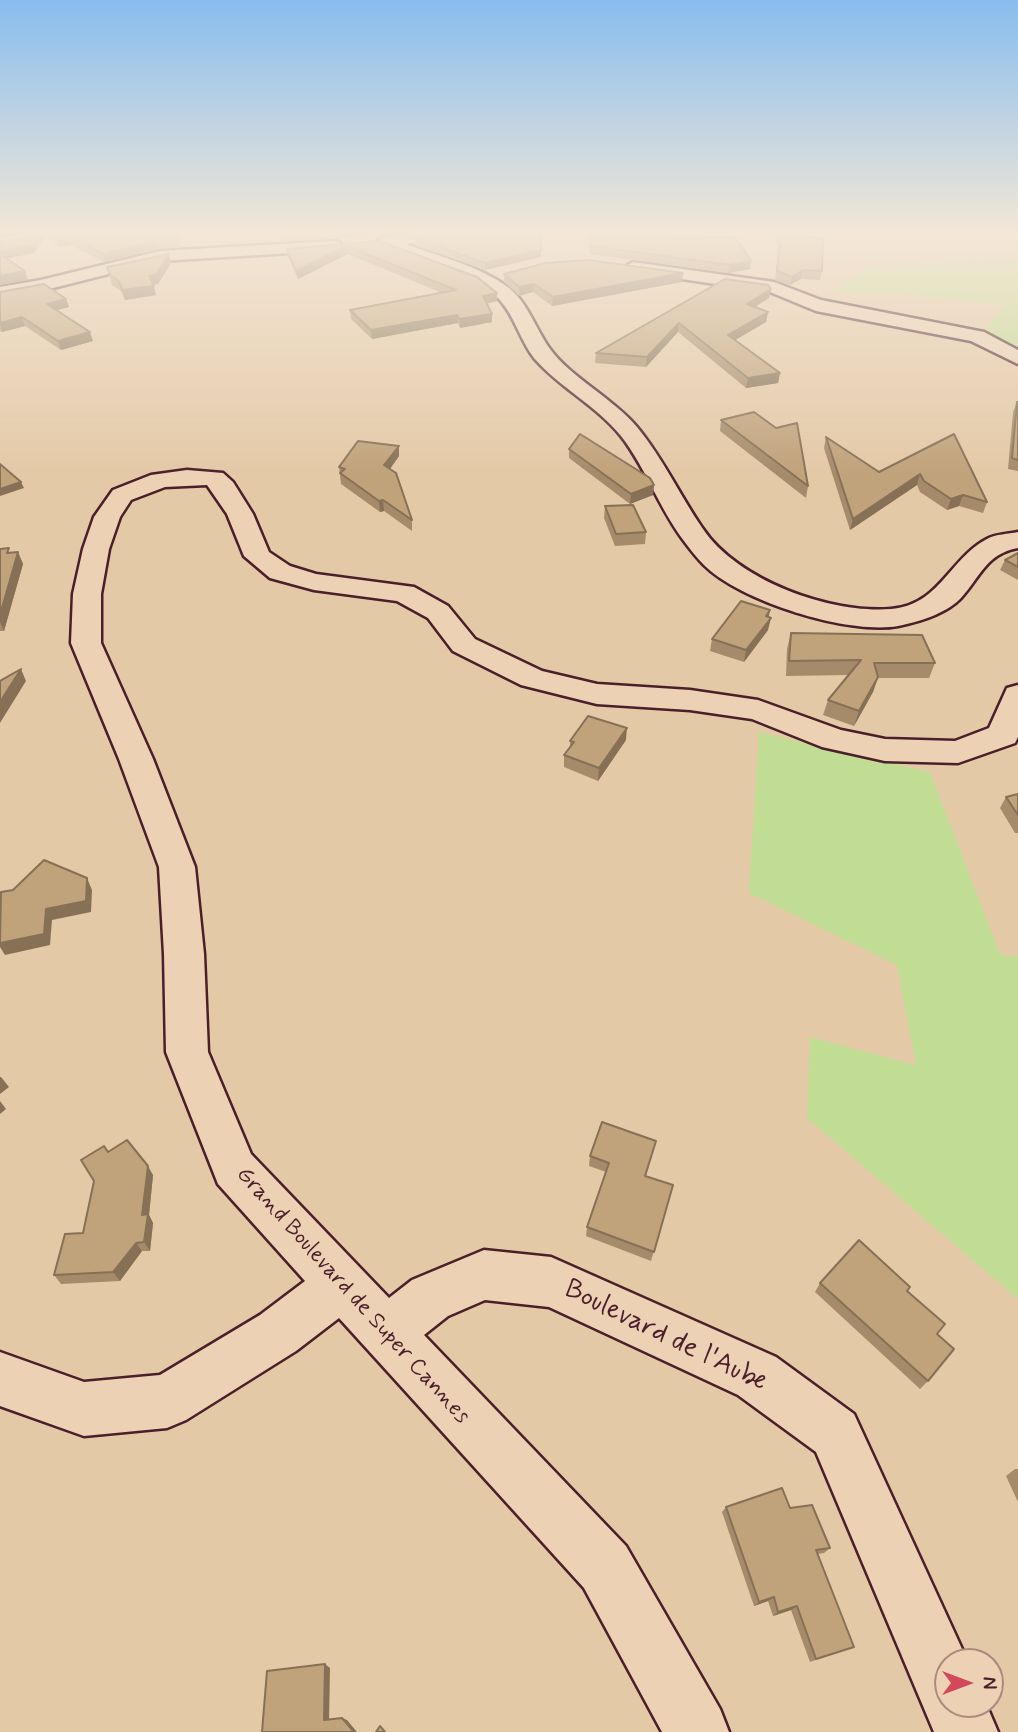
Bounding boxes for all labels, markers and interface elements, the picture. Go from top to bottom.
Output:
street label: Grand Boulevard de Super Cannes [229,1162,475,1430]
street label: Boulevard de l'Aube [558,1273,772,1401]
north arrow [934,1648,1004,1718]
text: N [976,1677,1001,1689]

